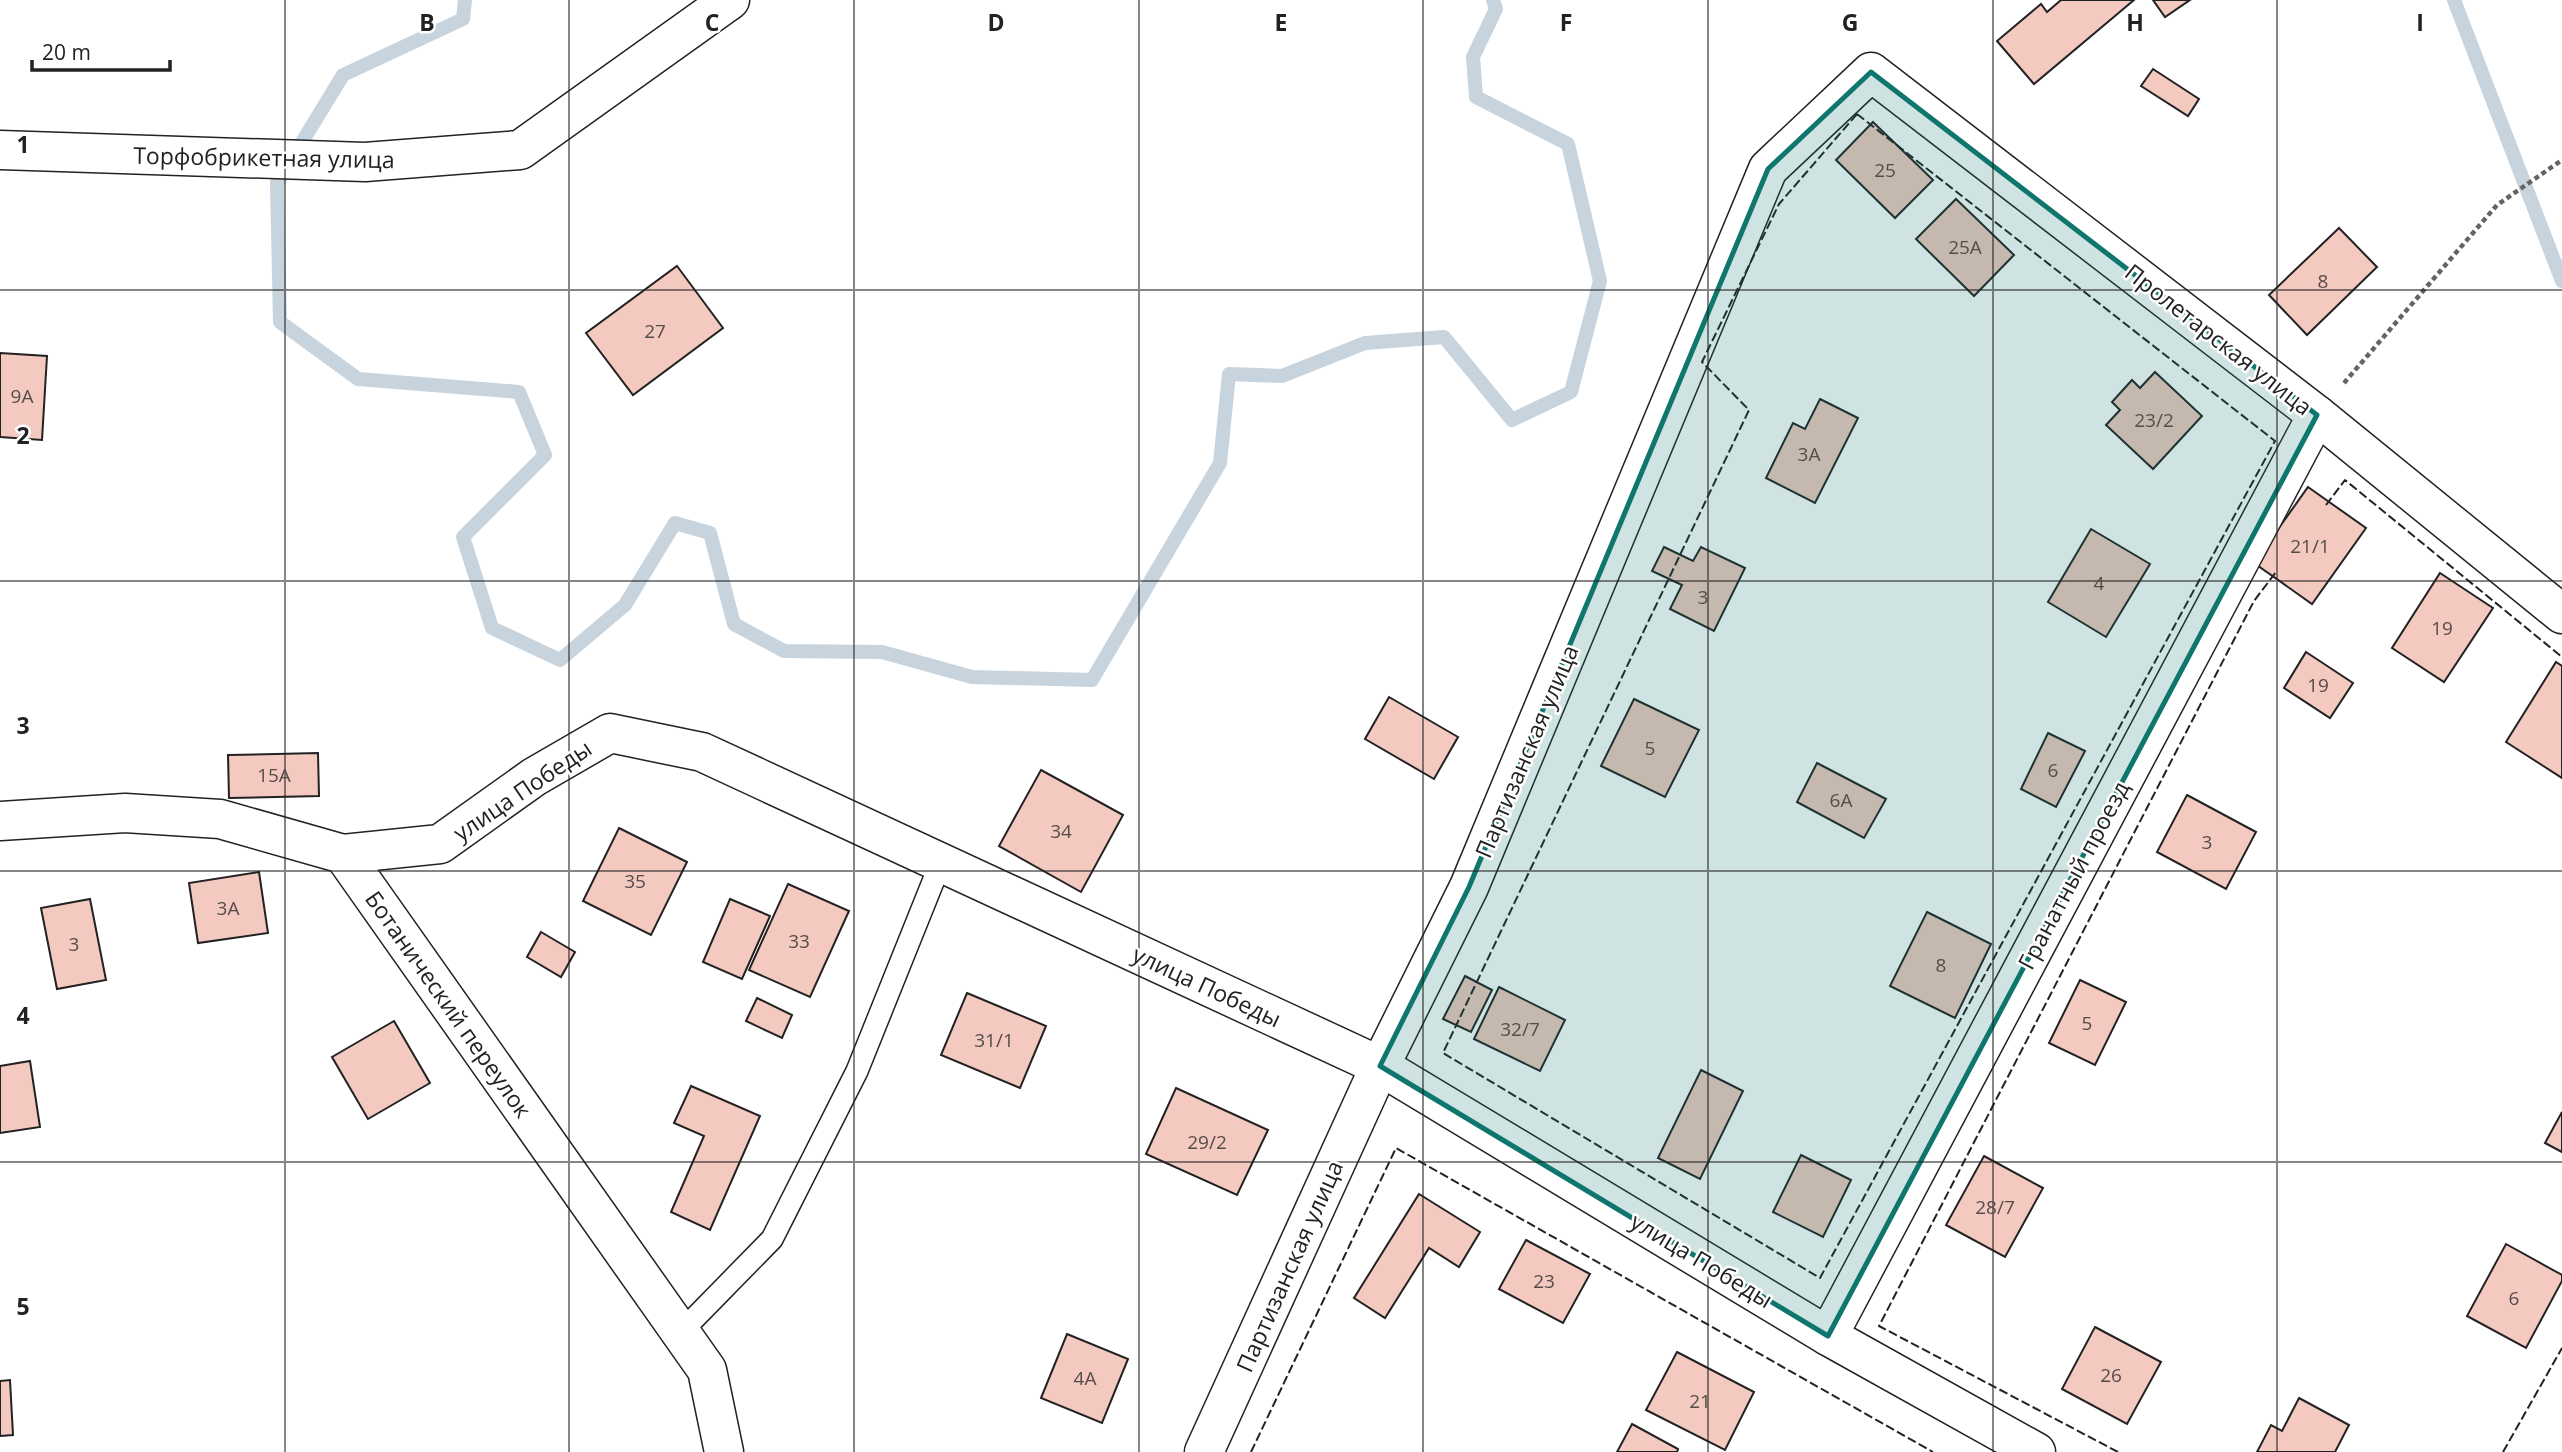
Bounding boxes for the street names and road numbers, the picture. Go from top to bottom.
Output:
street label: Торфобрикетная улица [133,139,395,175]
street label: Пролетарская улица [2119,256,2319,422]
street label: Партизанская улица [1467,640,1585,862]
street label: улица Победы [447,732,597,848]
street label: Гранатный проезд [2010,775,2136,975]
street label: Ботанический переулок [358,884,540,1124]
street label: улица Победы [1127,938,1287,1034]
street label: Партизанская улица [1228,1155,1350,1377]
street label: улица Победы [1625,1205,1779,1315]

